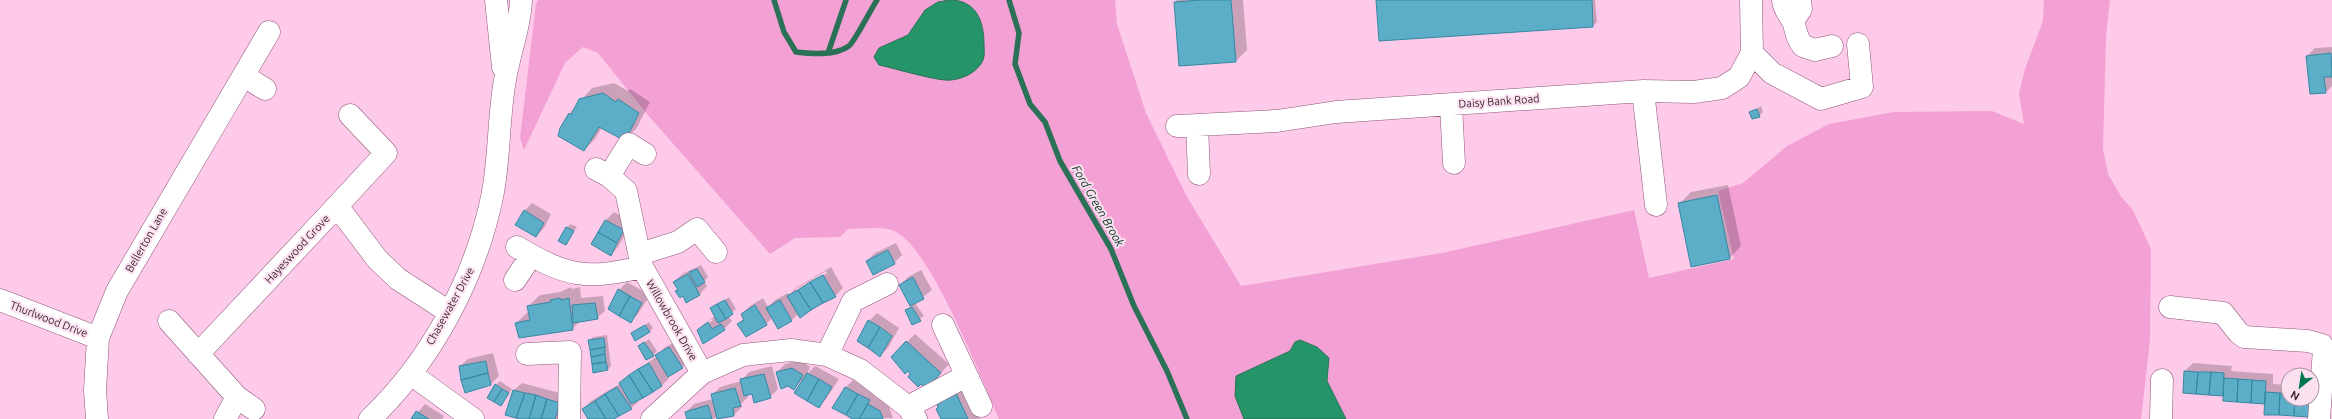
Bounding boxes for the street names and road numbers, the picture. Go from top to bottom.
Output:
street label: Daisy Bank Road [1458,92,1540,110]
street label: Bellerton Lane [123,206,169,274]
street label: Hayeswood Grove [262,212,332,286]
street label: Chasewater Drive [424,265,476,347]
street label: Willowbrook Drive [644,277,700,363]
street label: Thurlwood Drive [9,299,89,339]

